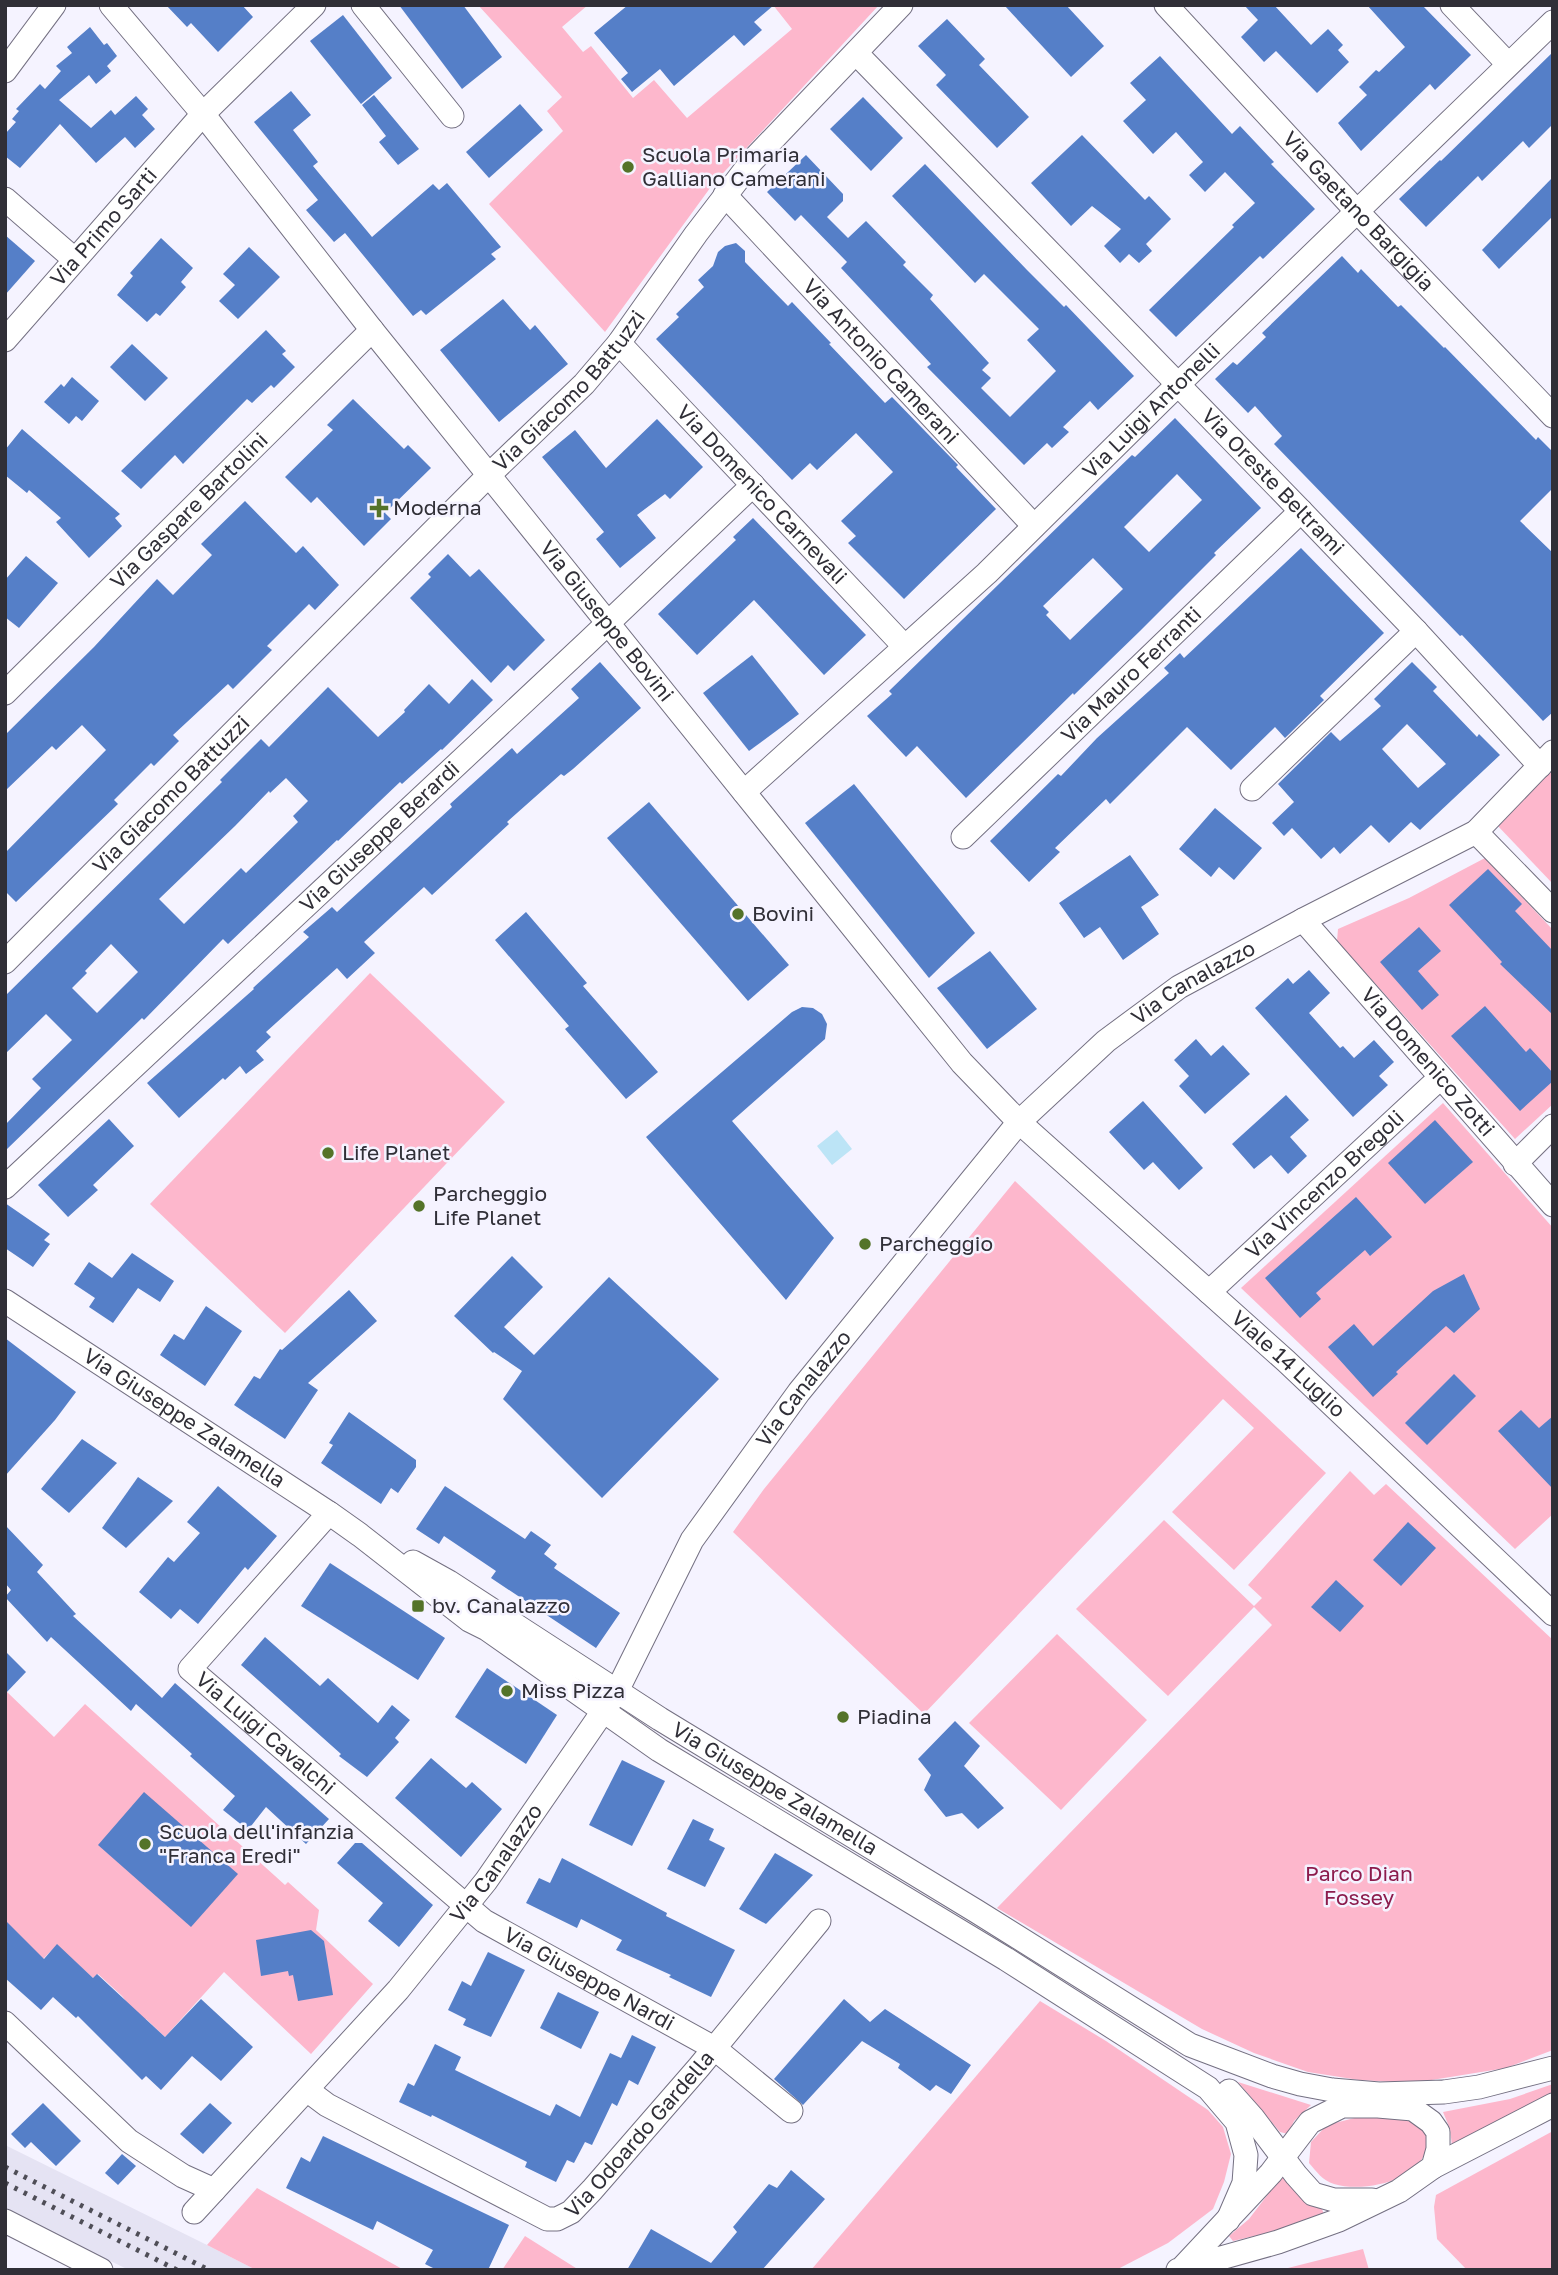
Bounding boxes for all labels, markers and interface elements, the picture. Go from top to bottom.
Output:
street label: Via Gaetano Bargigia [1277,126,1440,296]
place label: Scuola Primaria Galliano Camerani [642,141,826,191]
marker: Scuola Primaria Galliano Camerani [620,159,636,175]
street label: Via Primo Sarti [44,162,162,291]
street label: Via Antonio Camerani [798,273,965,449]
street label: Via Giacomo Battuzzi [487,305,650,476]
street label: Via Luigi Antonelli [1076,337,1225,483]
street label: Via Domenico Carnevali [671,399,853,589]
street label: Via Oreste Beltrami [1196,402,1350,560]
street label: Via Gaspare Bartolini [104,427,273,594]
place label: Moderna [393,494,482,520]
marker: Moderna [371,500,387,516]
street label: Via Giuseppe Bovini [535,535,680,706]
street label: Via Mauro Ferranti [1055,600,1206,747]
street label: Via Giacomo Battuzzi [87,710,255,878]
street label: Via Giuseppe Berardi [294,755,464,917]
place label: Bovini [752,900,814,926]
marker: Bovini [730,906,746,922]
street label: Via Canalazzo [1126,934,1259,1030]
street label: Via Domenico Zotti [1356,981,1501,1141]
street label: Via Vincenzo Bregoli [1240,1104,1409,1264]
place label: Life Planet [342,1139,450,1165]
marker: Life Planet [320,1145,336,1161]
place label: Parcheggio Life Planet [433,1180,547,1230]
marker: Parcheggio Life Planet [411,1198,427,1214]
place label: Parcheggio [879,1230,993,1256]
marker: Parcheggio [857,1236,873,1252]
street label: Viale 14 Luglio [1226,1304,1351,1423]
street label: Via Canalazzo [750,1324,856,1452]
street label: Via Giuseppe Zalamella [79,1342,290,1493]
place label: bv. Canalazzo [432,1592,570,1618]
marker: bv. Canalazzo [410,1598,426,1614]
street label: Via Luigi Cavalchi [191,1666,341,1800]
place label: Miss Pizza [521,1677,625,1703]
marker: Miss Pizza [499,1683,515,1699]
place label: Piadina [857,1703,932,1729]
marker: Piadina [835,1709,851,1725]
street label: Via Giuseppe Zalamella [668,1716,883,1860]
street label: Via Canalazzo [444,1798,547,1927]
place label: Scuola dell'infanzia "Franca Eredi" [159,1818,354,1868]
marker: Scuola dell'infanzia "Franca Eredi" [137,1836,153,1852]
park label: Parco Dian Fossey [1305,1860,1413,1910]
street label: Via Giuseppe Nardi [499,1921,679,2036]
street label: Via Odoardo Gardella [559,2045,719,2223]

